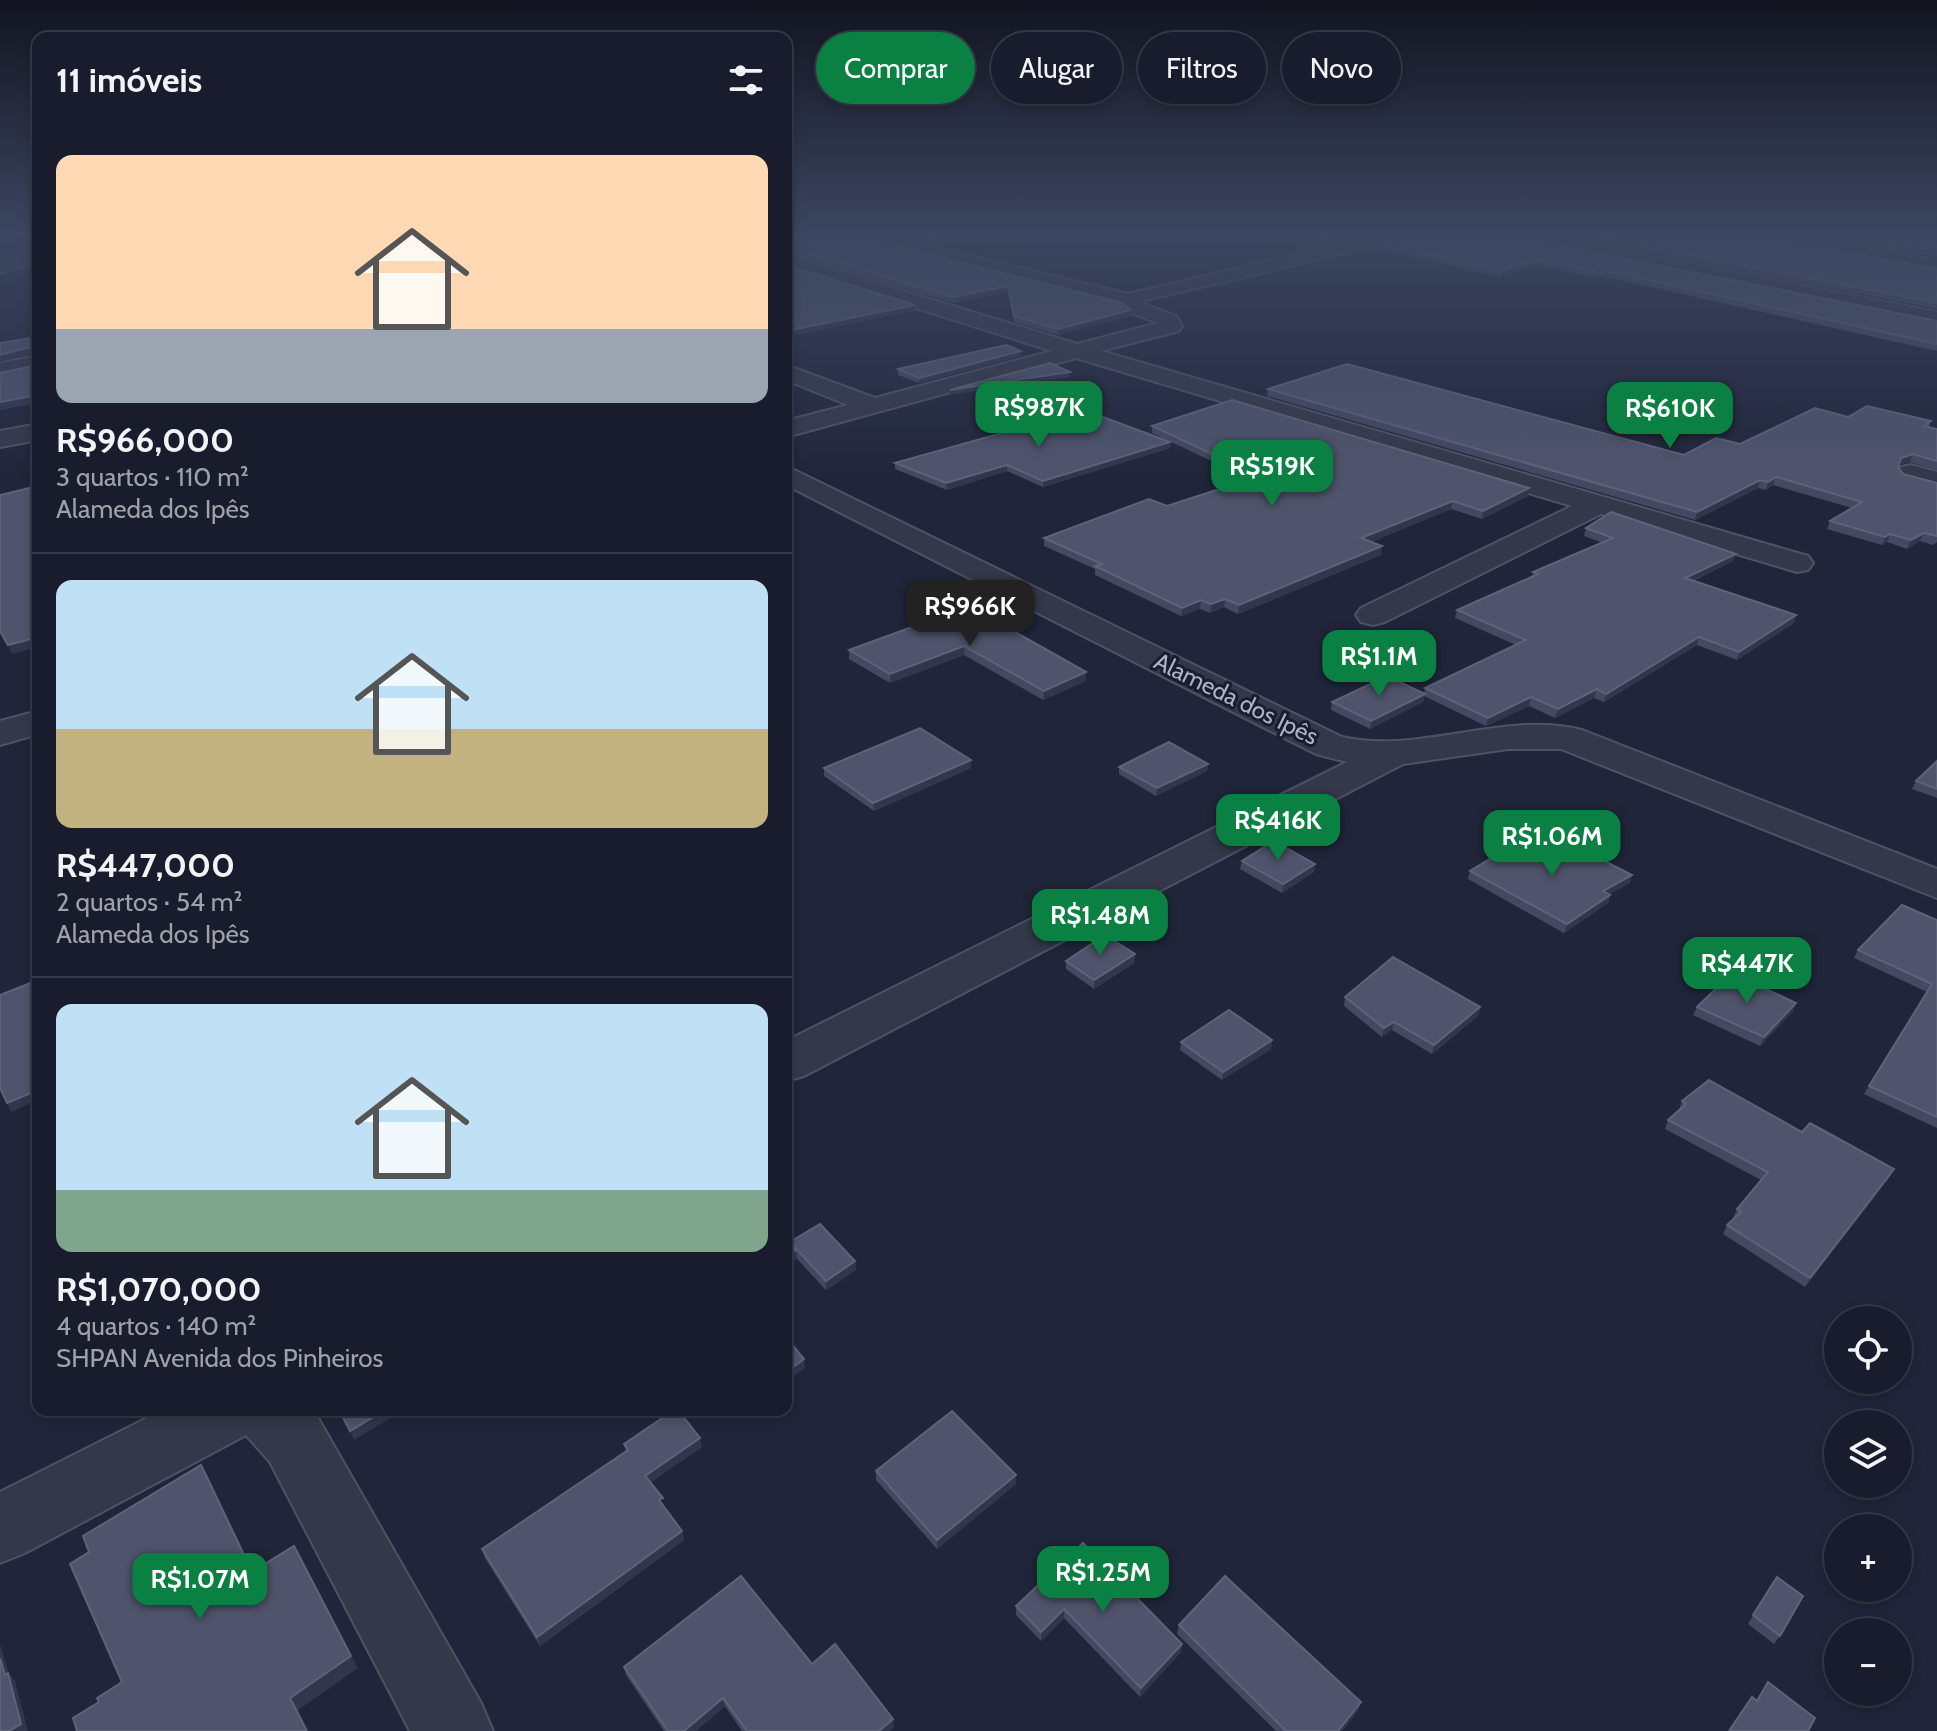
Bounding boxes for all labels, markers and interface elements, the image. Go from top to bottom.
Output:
chip: Comprar [816,32,975,104]
chip: Alugar [991,32,1122,104]
chip: Filtros [1138,32,1266,104]
chip: Novo [1282,32,1401,104]
icon: filters [724,58,768,102]
text: 11 imóveis [56,59,202,101]
icon: home [340,207,484,351]
pin: R$987K [974,381,1104,449]
pin: R$610K [1605,382,1735,450]
text: R$987K [993,391,1085,423]
text: R$610K [1625,392,1715,424]
text: R$966,000 [56,419,234,461]
pin: R$519K [1207,440,1337,508]
text: R$519K [1229,450,1315,482]
text: 3 quartos · 110 m² [56,461,249,493]
text: Alameda dos Ipês [56,493,250,525]
pin: R$966K [905,580,1035,648]
text: R$966K [924,590,1016,622]
pin: R$1.1M [1314,630,1444,698]
icon: home [340,632,484,776]
text: R$1.1M [1340,640,1418,672]
street label: Alameda dos Ipês [1150,646,1323,751]
pin: R$416K [1213,794,1343,862]
text: R$416K [1234,804,1322,836]
pin: R$1.06M [1478,810,1626,878]
text: R$1.06M [1501,820,1603,852]
text: R$447,000 [56,844,235,886]
text: 2 quartos · 54 m² [56,886,242,918]
pin: R$1.48M [1026,889,1174,957]
text: R$1.48M [1050,899,1150,931]
text: Alameda dos Ipês [56,918,250,950]
pin: R$447K [1682,937,1812,1005]
text: R$447K [1700,947,1794,979]
icon: home [340,1056,484,1200]
text: R$1,070,000 [56,1268,261,1310]
map controls [1824,1306,1912,1706]
button: locate [1824,1306,1912,1394]
text: 4 quartos · 140 m² [56,1310,256,1342]
text: SHPAN Avenida dos Pinheiros [56,1342,383,1374]
button: layers [1824,1410,1912,1498]
button: + [1824,1514,1912,1602]
pin: R$1.25M [1029,1546,1177,1614]
pin: R$1.07M [126,1553,274,1621]
text: R$1.25M [1055,1556,1151,1588]
text: R$1.07M [150,1563,250,1595]
button: − [1824,1618,1912,1706]

